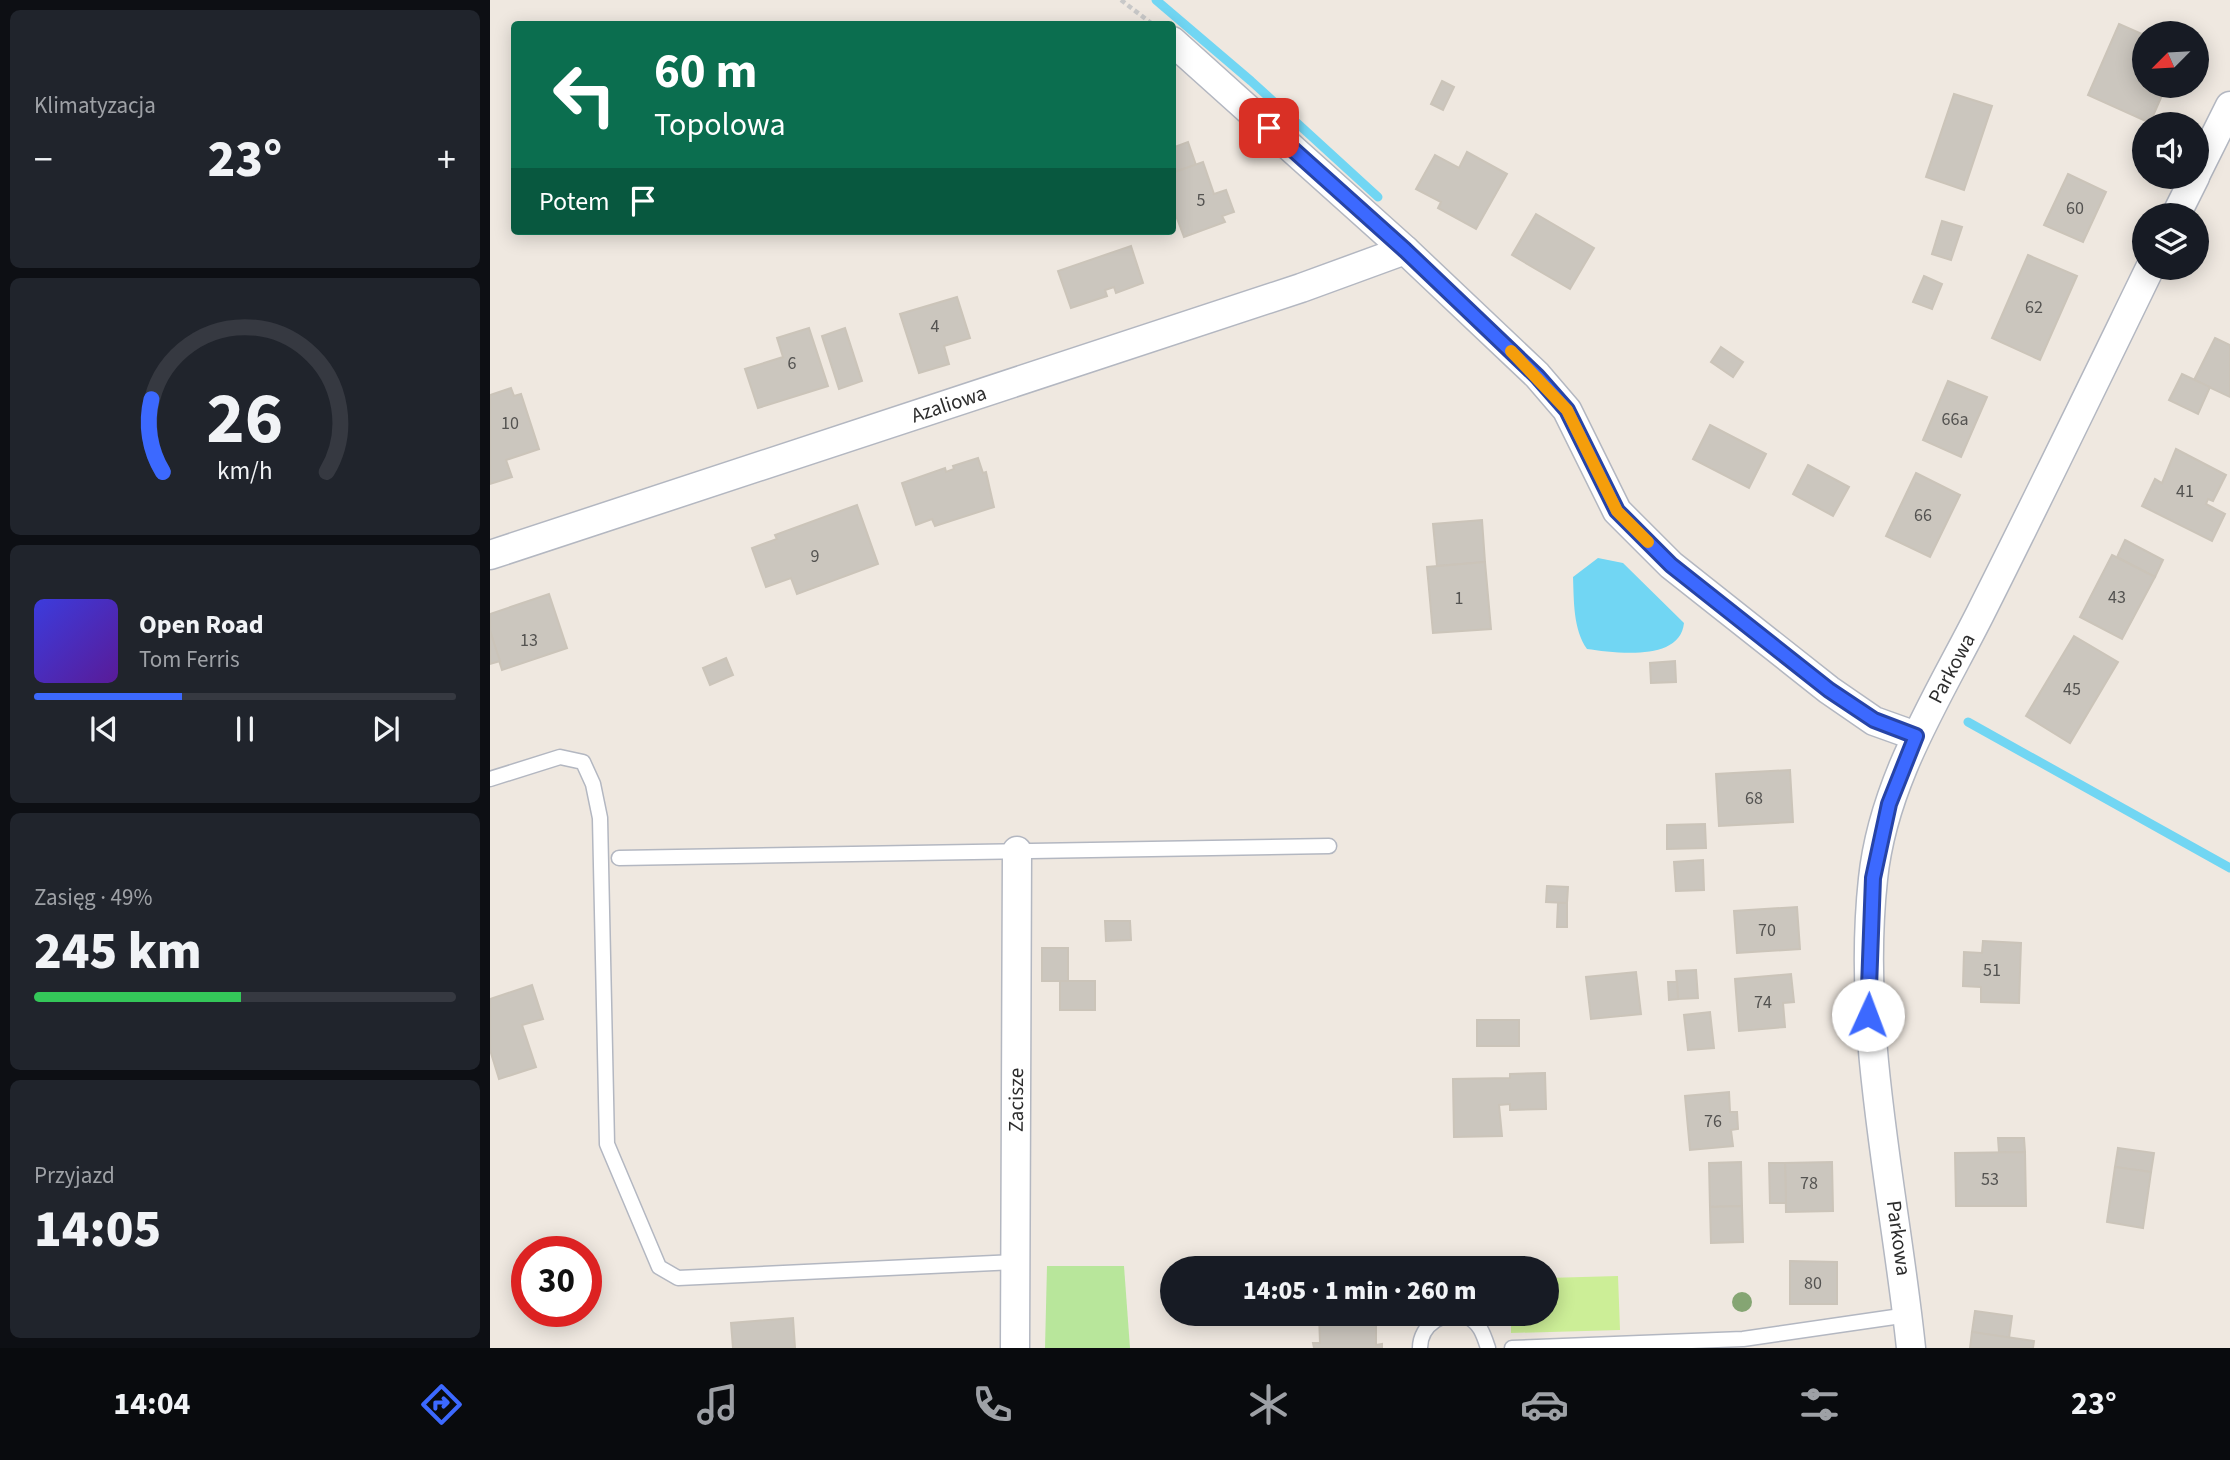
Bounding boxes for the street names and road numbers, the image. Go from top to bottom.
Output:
street label: Azaliowa [907,378,990,430]
street label: Parkowa [1921,628,1983,709]
street label: Zacisze [1001,1068,1031,1132]
street label: Parkowa [1879,1198,1919,1278]

